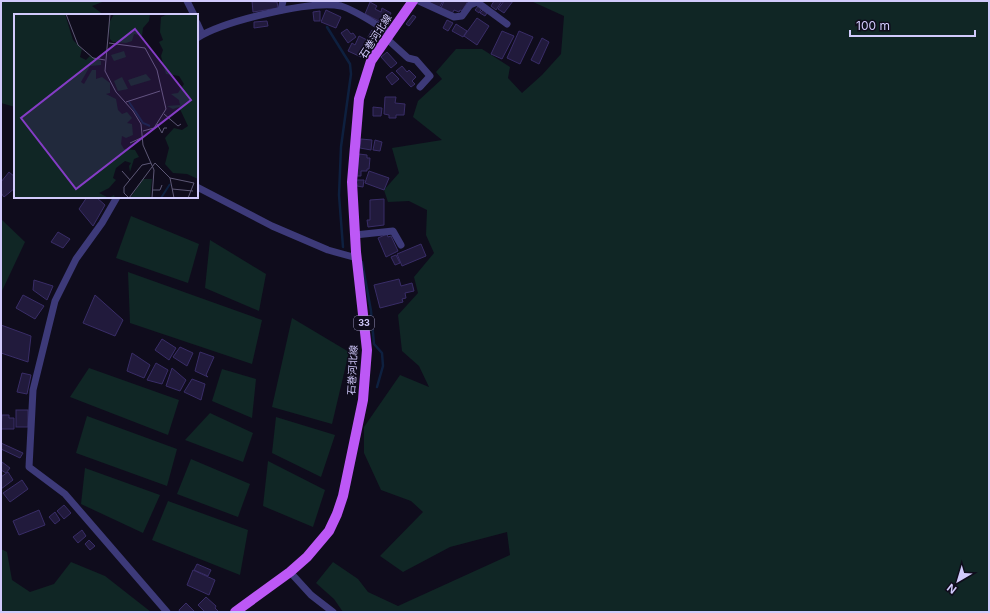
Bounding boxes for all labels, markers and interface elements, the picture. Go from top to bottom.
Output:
street label: 石巻河北線 [356,12,394,60]
scale bar [850,12,975,38]
inset map [14,14,198,198]
text: 100 m [856,18,890,33]
road number: 33 [354,316,374,330]
street label: 石巻河北線 [345,345,359,395]
north arrow [938,561,978,601]
text: N [944,581,959,597]

